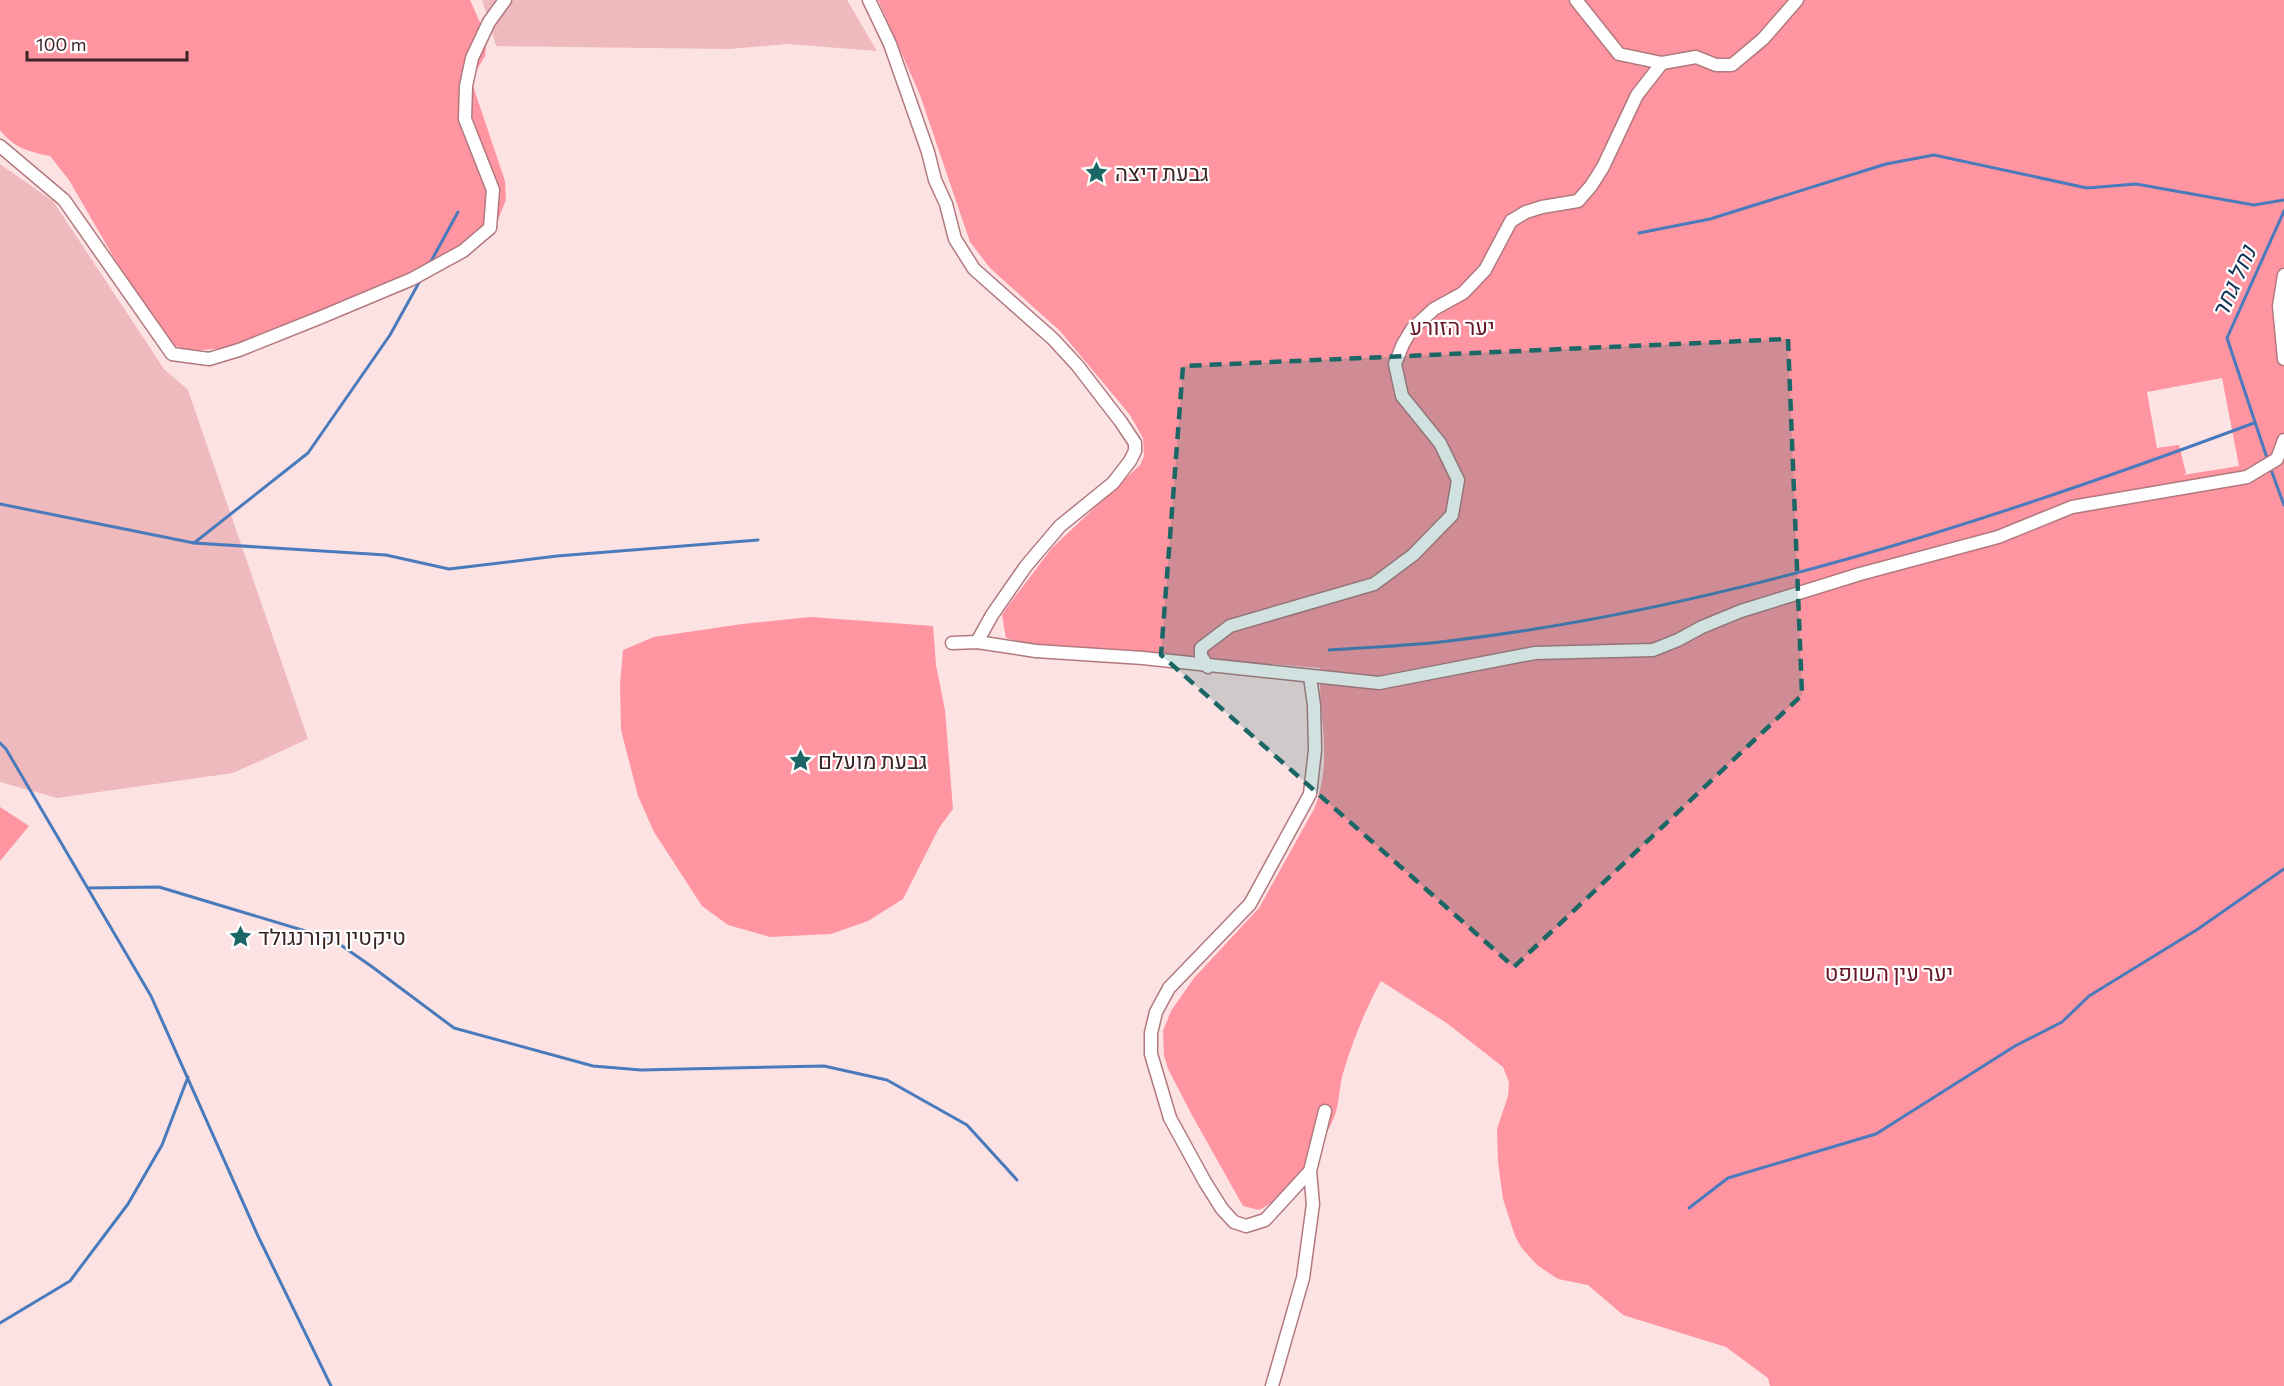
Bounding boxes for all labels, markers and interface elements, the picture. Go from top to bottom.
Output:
scale bar [27,24,188,62]
text: 100 m [36,33,86,55]
place label: גבעת דיצה [1115,159,1209,186]
place icon: גבעת דיצה [1084,160,1110,186]
water label: נחל גחר [2204,239,2262,322]
park label: יער הזורע [1409,313,1495,340]
place label: גבעת מועלם [818,747,927,774]
place icon: גבעת מועלם [787,748,813,774]
place label: טיקטין וקורנגולד [258,923,406,950]
place icon: טיקטין וקורנגולד [227,924,253,950]
park label: יער עין השופט [1825,959,1953,986]

